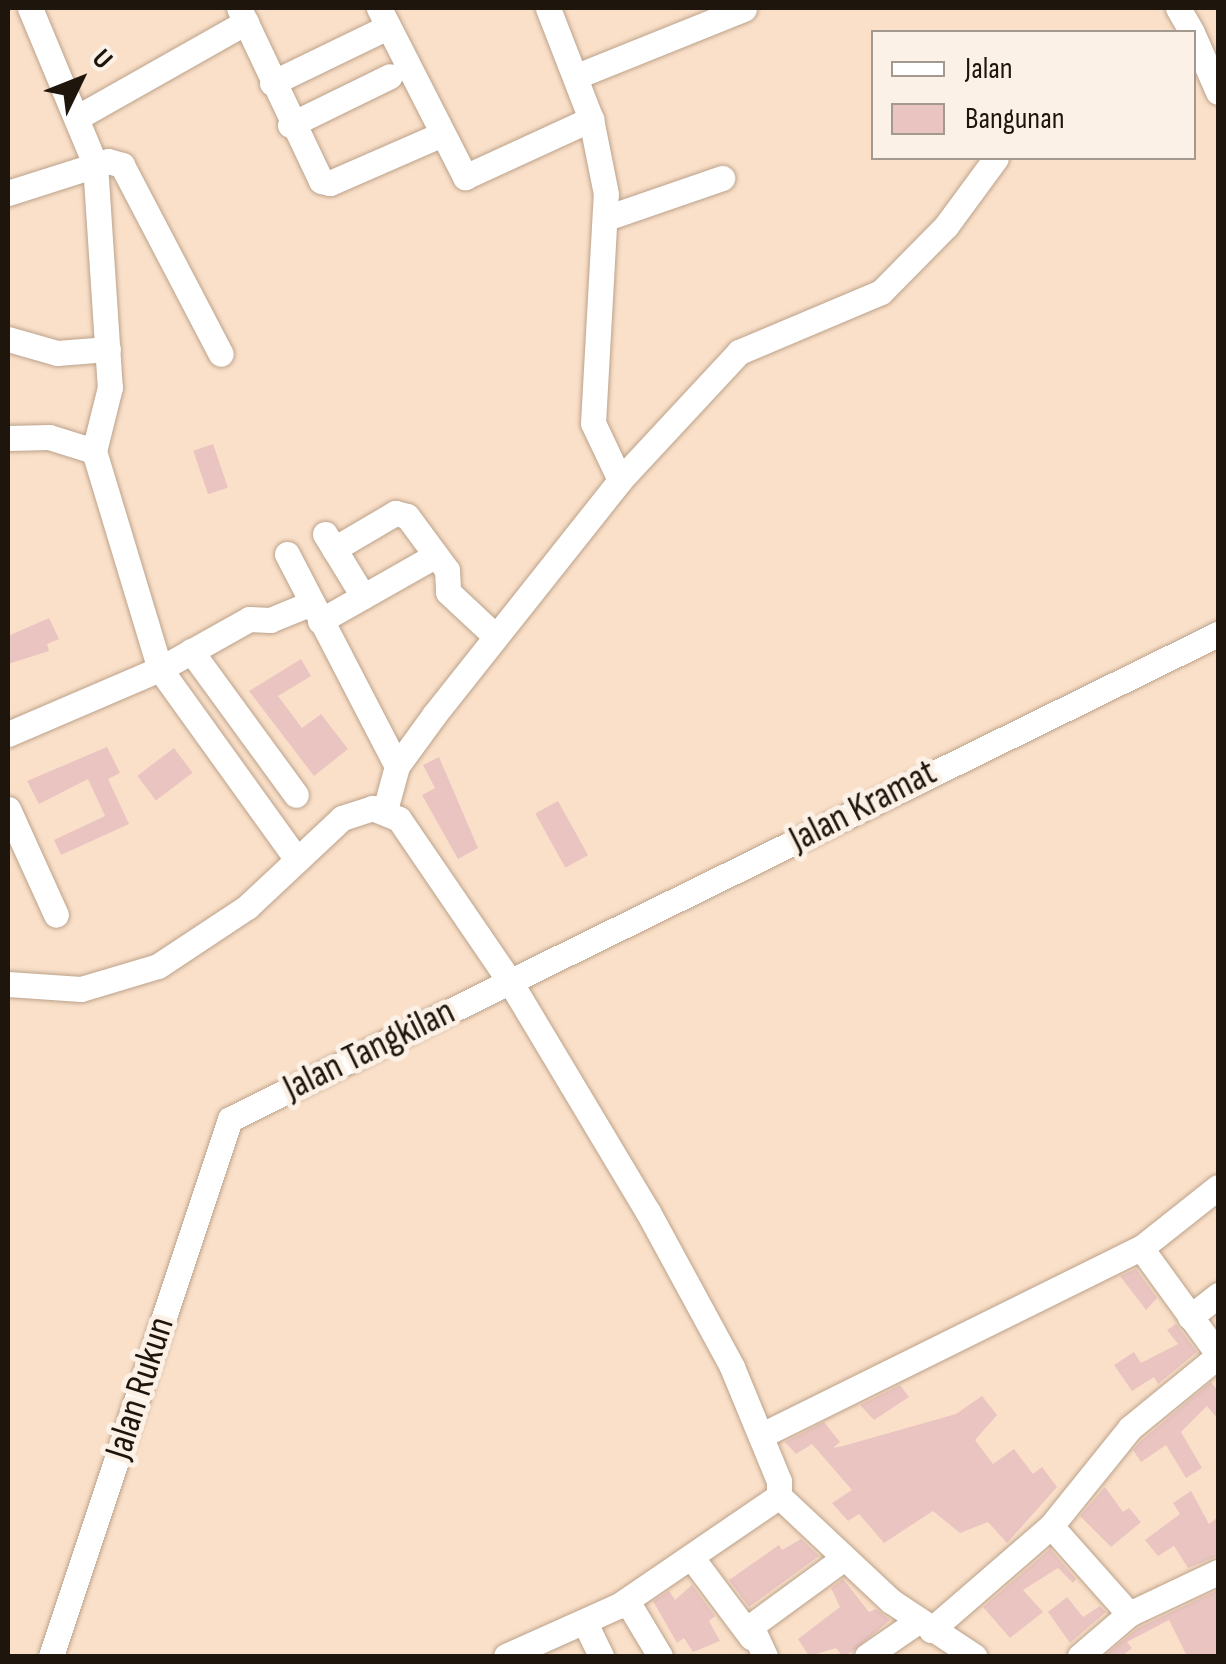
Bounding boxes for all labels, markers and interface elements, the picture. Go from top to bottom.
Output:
north arrow [30,30,130,130]
legend [871,30,1196,160]
text: U [85,43,119,76]
text: Jalan [965,51,1013,87]
text: Bangunan [965,101,1065,137]
street label: Jalan Kramat [782,750,944,862]
street label: Jalan Tangkilan [276,989,462,1111]
street label: Jalan Rukun [96,1311,184,1465]

